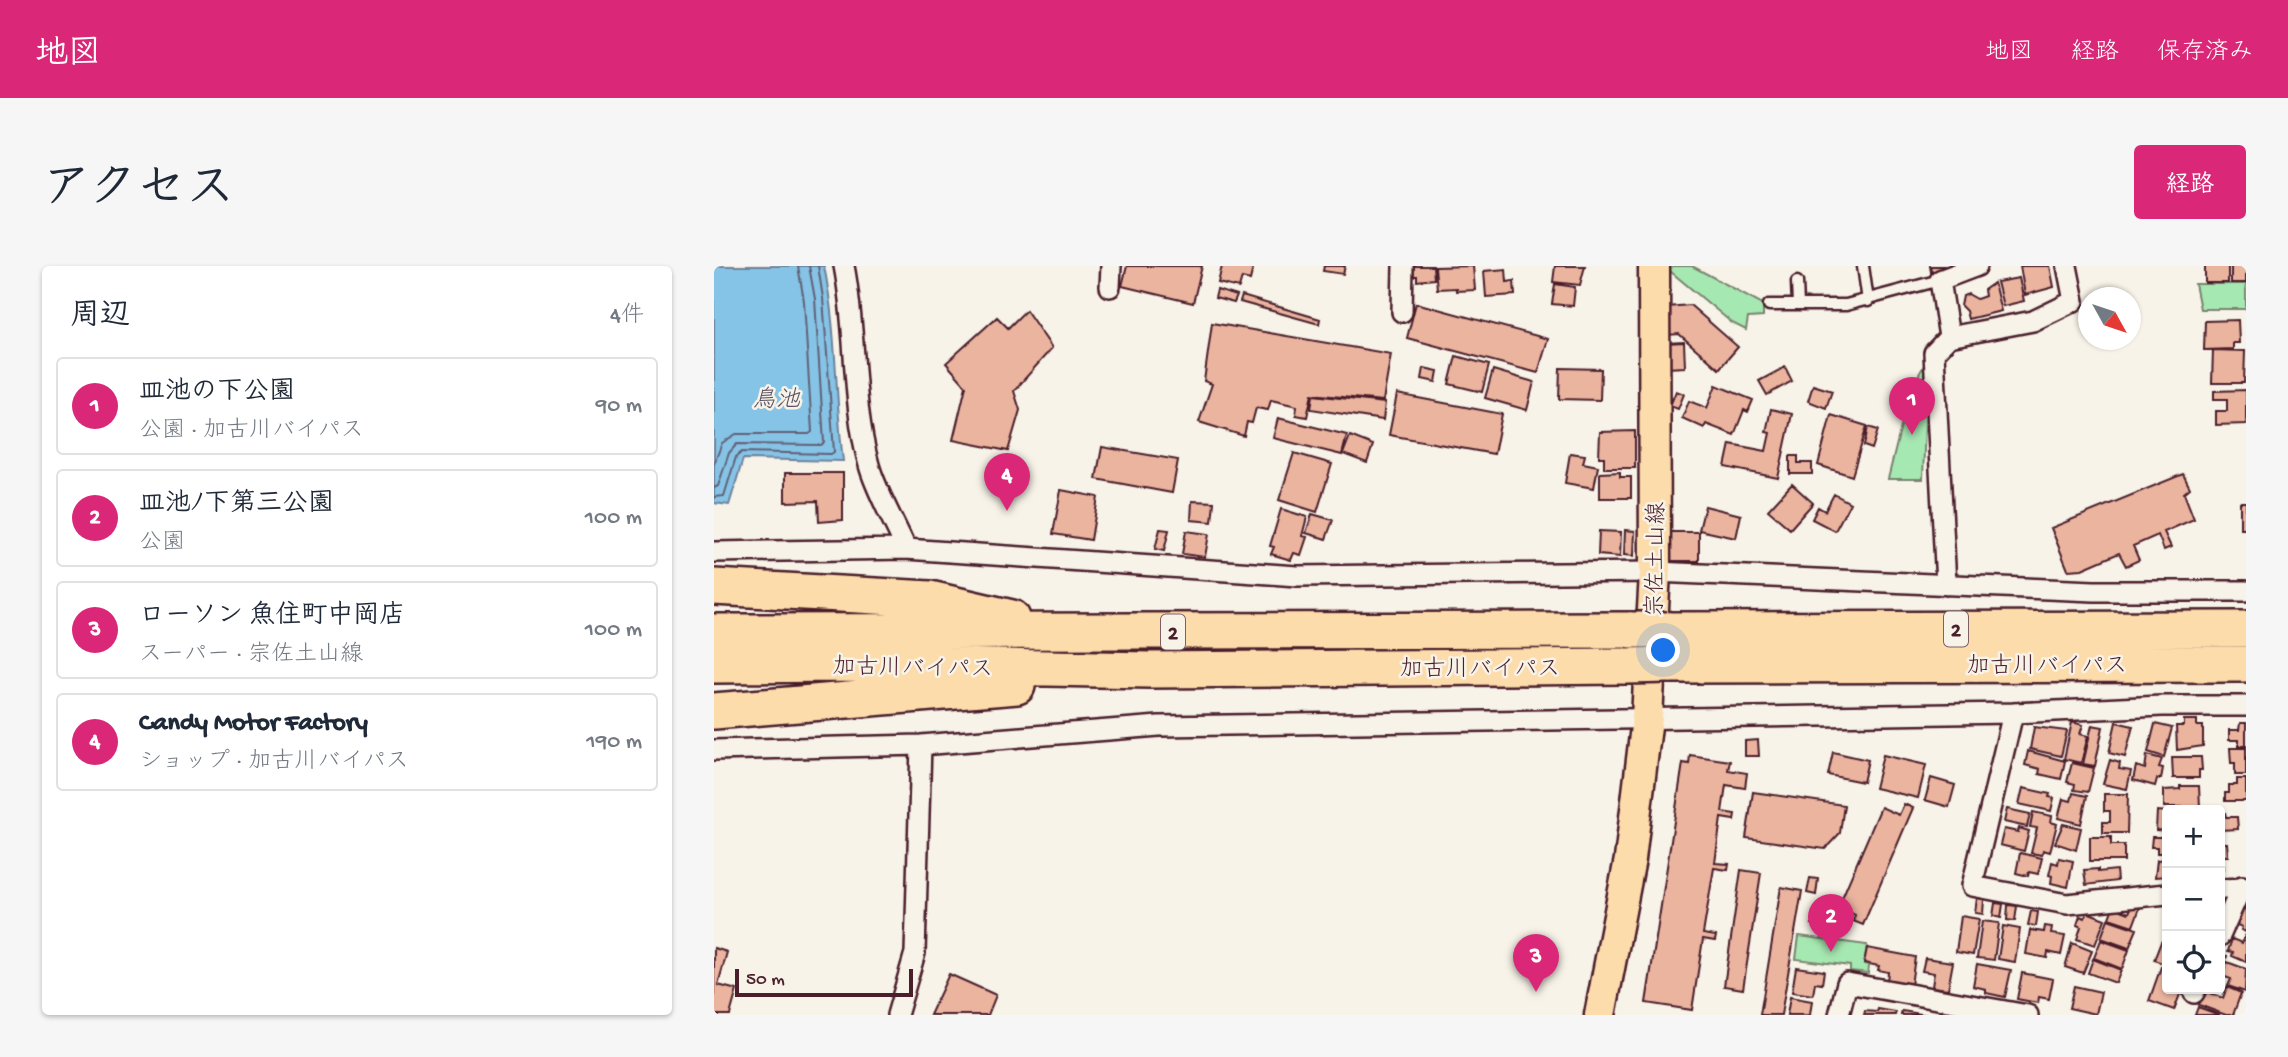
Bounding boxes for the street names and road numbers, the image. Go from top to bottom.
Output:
street label: 宗佐土山線 [1642,501,1672,617]
road number: 2 [1944,612,1968,646]
road number: 2 [1161,614,1185,650]
street label: 加古川バイパス [1967,653,2127,681]
street label: 加古川バイパス [832,654,993,684]
street label: 加古川バイパス [1400,656,1560,684]

